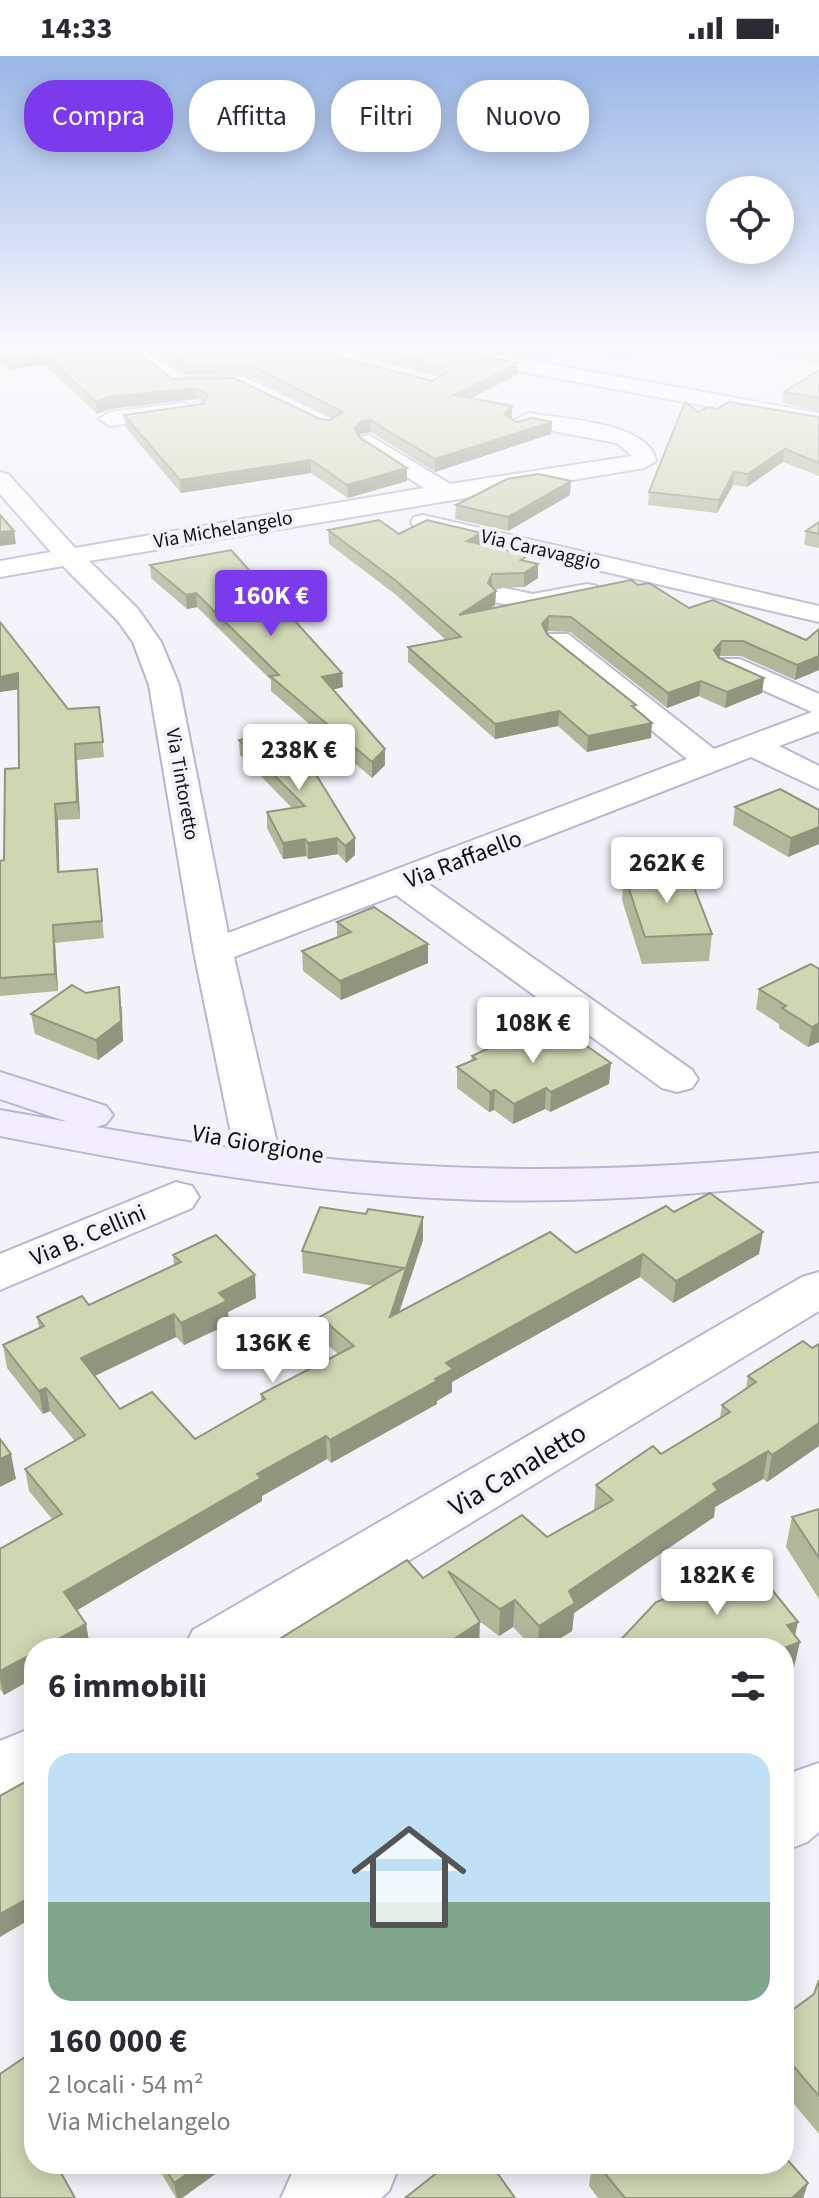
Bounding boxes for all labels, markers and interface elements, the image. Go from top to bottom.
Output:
text: 14:33 [40,7,112,50]
chip: Compra [24,80,173,152]
chip: Affitta [189,80,315,152]
chip: Filtri [331,80,441,152]
chip: Nuovo [457,80,589,152]
map controls [706,176,794,264]
button: locate [706,176,794,264]
street label: Via Michelangelo [152,504,295,556]
street label: Via Caravaggio [478,523,604,577]
pin: 160K € [206,570,336,638]
text: 160K € [233,577,309,614]
pin: 238K € [234,724,364,792]
street label: Via Tintoretto [158,726,206,842]
text: 238K € [261,731,337,768]
street label: Via Raffaello [399,821,527,898]
pin: 262K € [602,837,732,905]
text: 262K € [629,844,705,881]
pin: 108K € [468,997,598,1065]
text: 108K € [495,1004,571,1041]
street label: Via Giorgione [189,1116,326,1173]
street label: Via B. Cellini [25,1195,152,1276]
pin: 136K € [208,1317,338,1385]
text: 136K € [235,1324,311,1361]
street label: Via Canaletto [441,1413,594,1527]
pin: 182K € [652,1549,782,1617]
text: 182K € [679,1556,755,1593]
text: 6 immobili [48,1662,207,1711]
icon: filters [726,1664,770,1708]
icon: home [337,1805,481,1949]
text: 160 000 € [48,2017,187,2066]
text: 2 locali · 54 m² [48,2066,204,2103]
text: Via Michelangelo [48,2103,231,2140]

